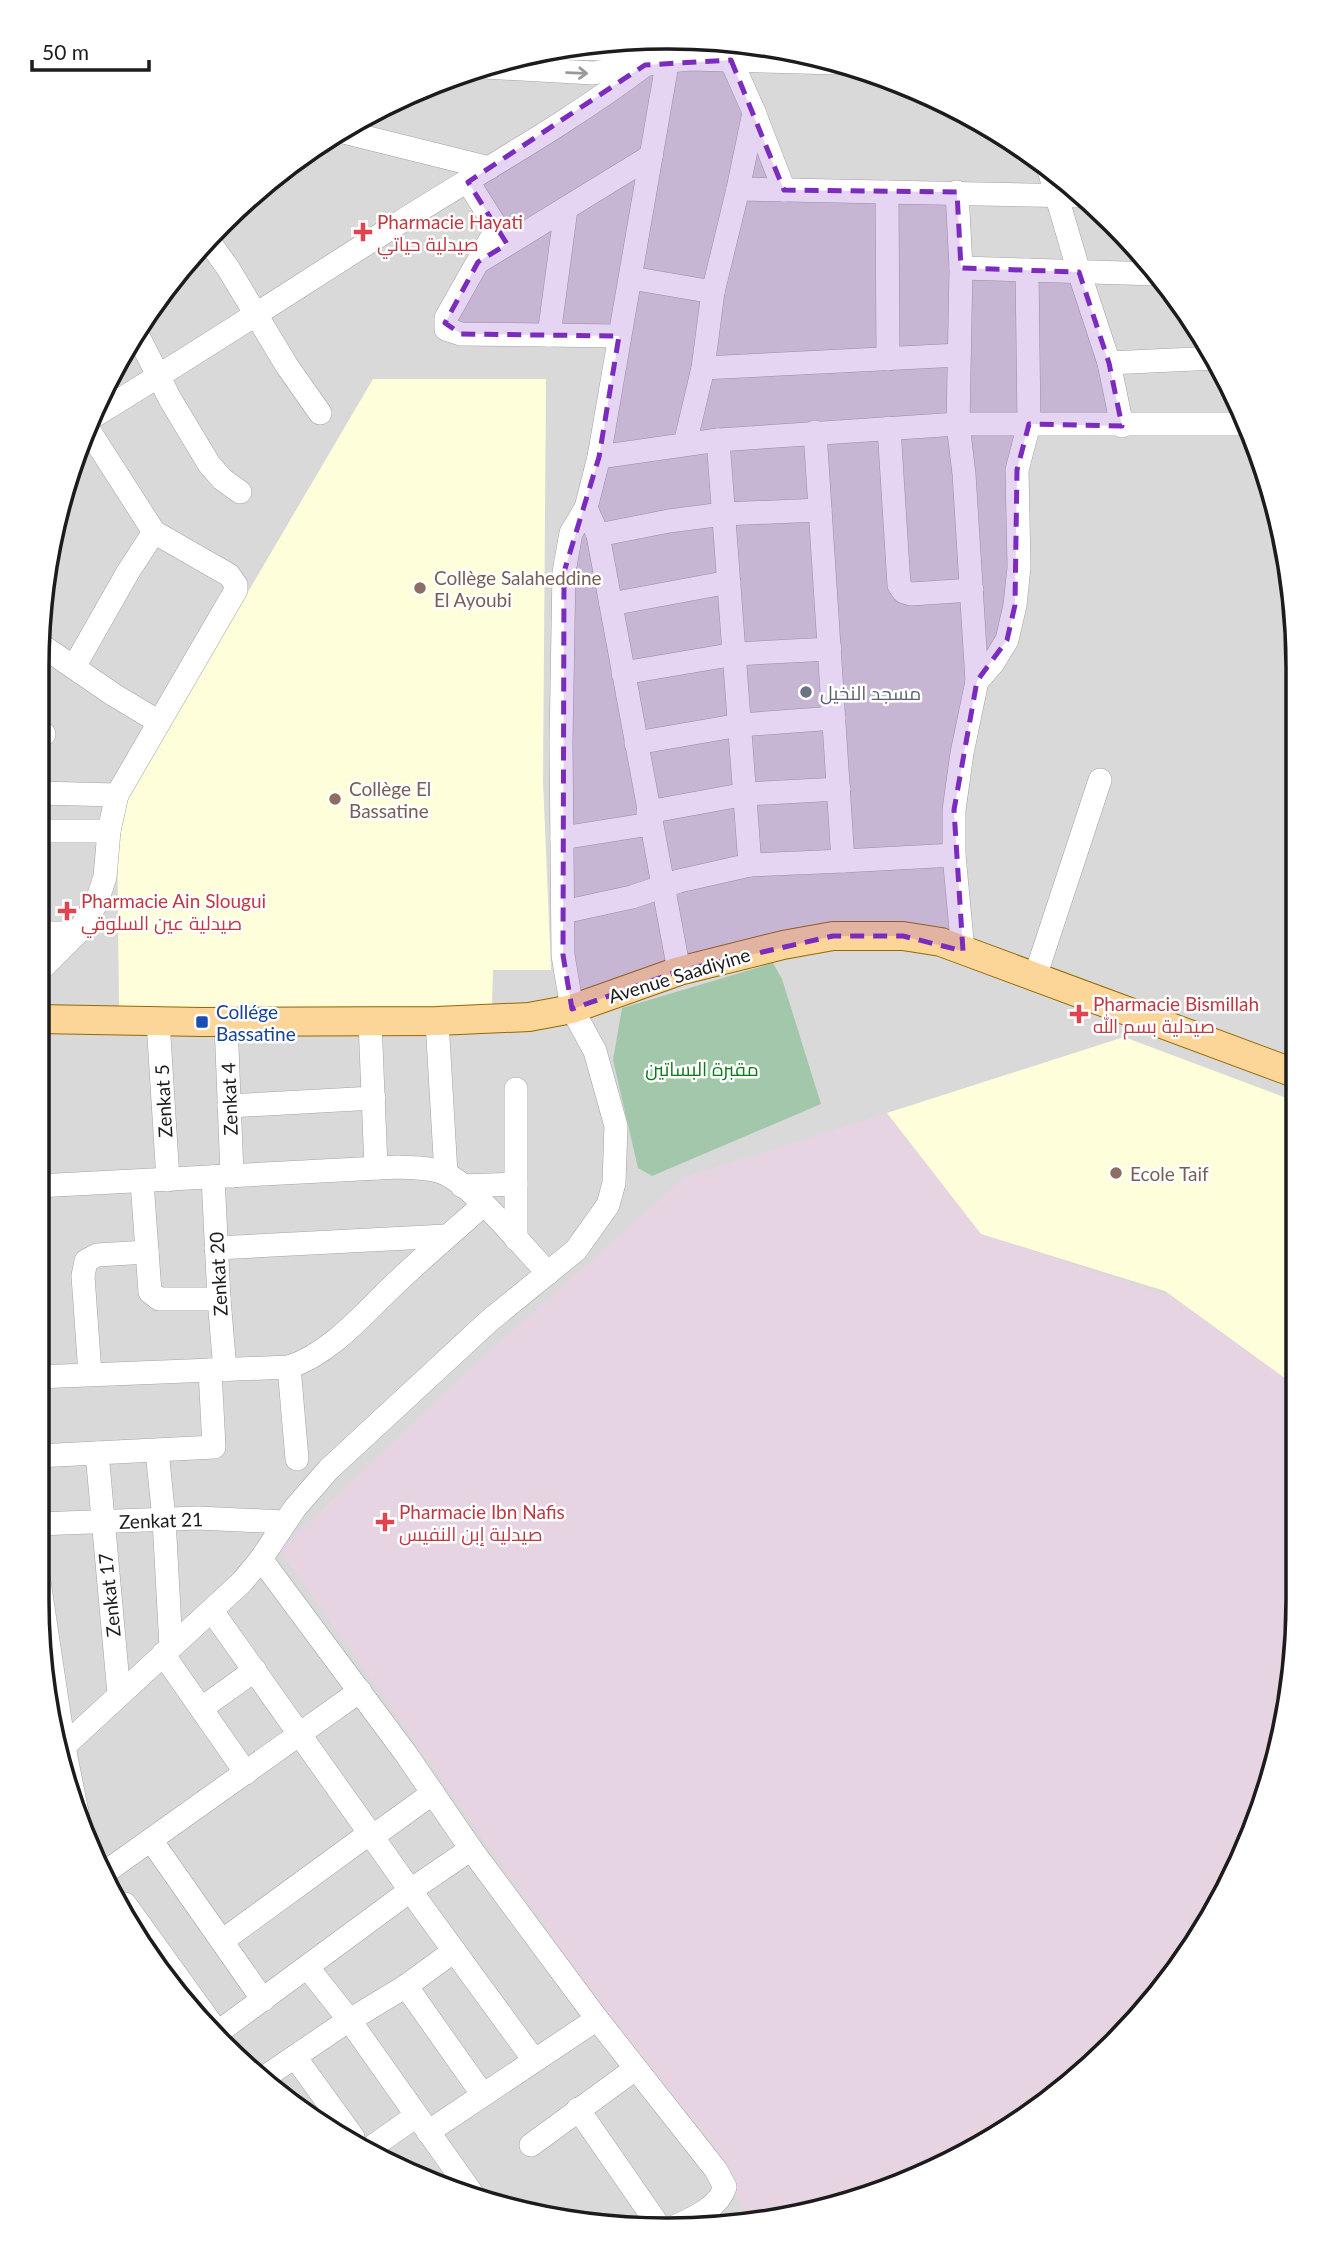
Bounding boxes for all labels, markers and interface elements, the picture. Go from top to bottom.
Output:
scale bar [32,28,149,72]
text: 50 m [42,39,89,64]
one-way arrow [565,66,588,79]
place label: Pharmacie Hayati صيدلية حياتي [377,210,523,259]
marker: Pharmacie Hayati صيدلية حياتي [355,224,371,240]
place label: Collège Salaheddine El Ayoubi [434,566,602,611]
marker: Collège Salaheddine El Ayoubi [412,580,428,596]
place label: مسجد النخيل [820,681,921,705]
marker: مسجد النخيل [798,684,814,700]
place label: Collège El Bassatine [349,777,431,822]
marker: Collège El Bassatine [327,791,343,807]
place label: Pharmacie Ain Slougui صيدلية عين السلوقي [81,889,266,938]
marker: Pharmacie Ain Slougui صيدلية عين السلوقي [59,903,75,919]
street label: Avenue Saadiyine [605,943,753,1007]
place label: Pharmacie Bismillah صيدلية بسم الله [1093,992,1259,1040]
place label: Collége Bassatine [216,1000,296,1045]
marker: Pharmacie Bismillah صيدلية بسم الله [1071,1006,1087,1022]
marker: Collége Bassatine [194,1014,210,1030]
park label: مقبرة البساتين [645,1057,759,1081]
street label: Zenkat 4 [216,1062,242,1136]
street label: Zenkat 5 [150,1064,176,1138]
place label: Ecole Taif [1130,1162,1209,1185]
marker: Ecole Taif [1108,1165,1124,1181]
street label: Zenkat 20 [204,1231,232,1317]
place label: Pharmacie Ibn Nafis صيدلية إبن النفيس [399,1500,565,1546]
street label: Zenkat 21 [118,1507,204,1533]
marker: Pharmacie Ibn Nafis صيدلية إبن النفيس [377,1514,393,1530]
street label: Zenkat 17 [93,1552,125,1638]

